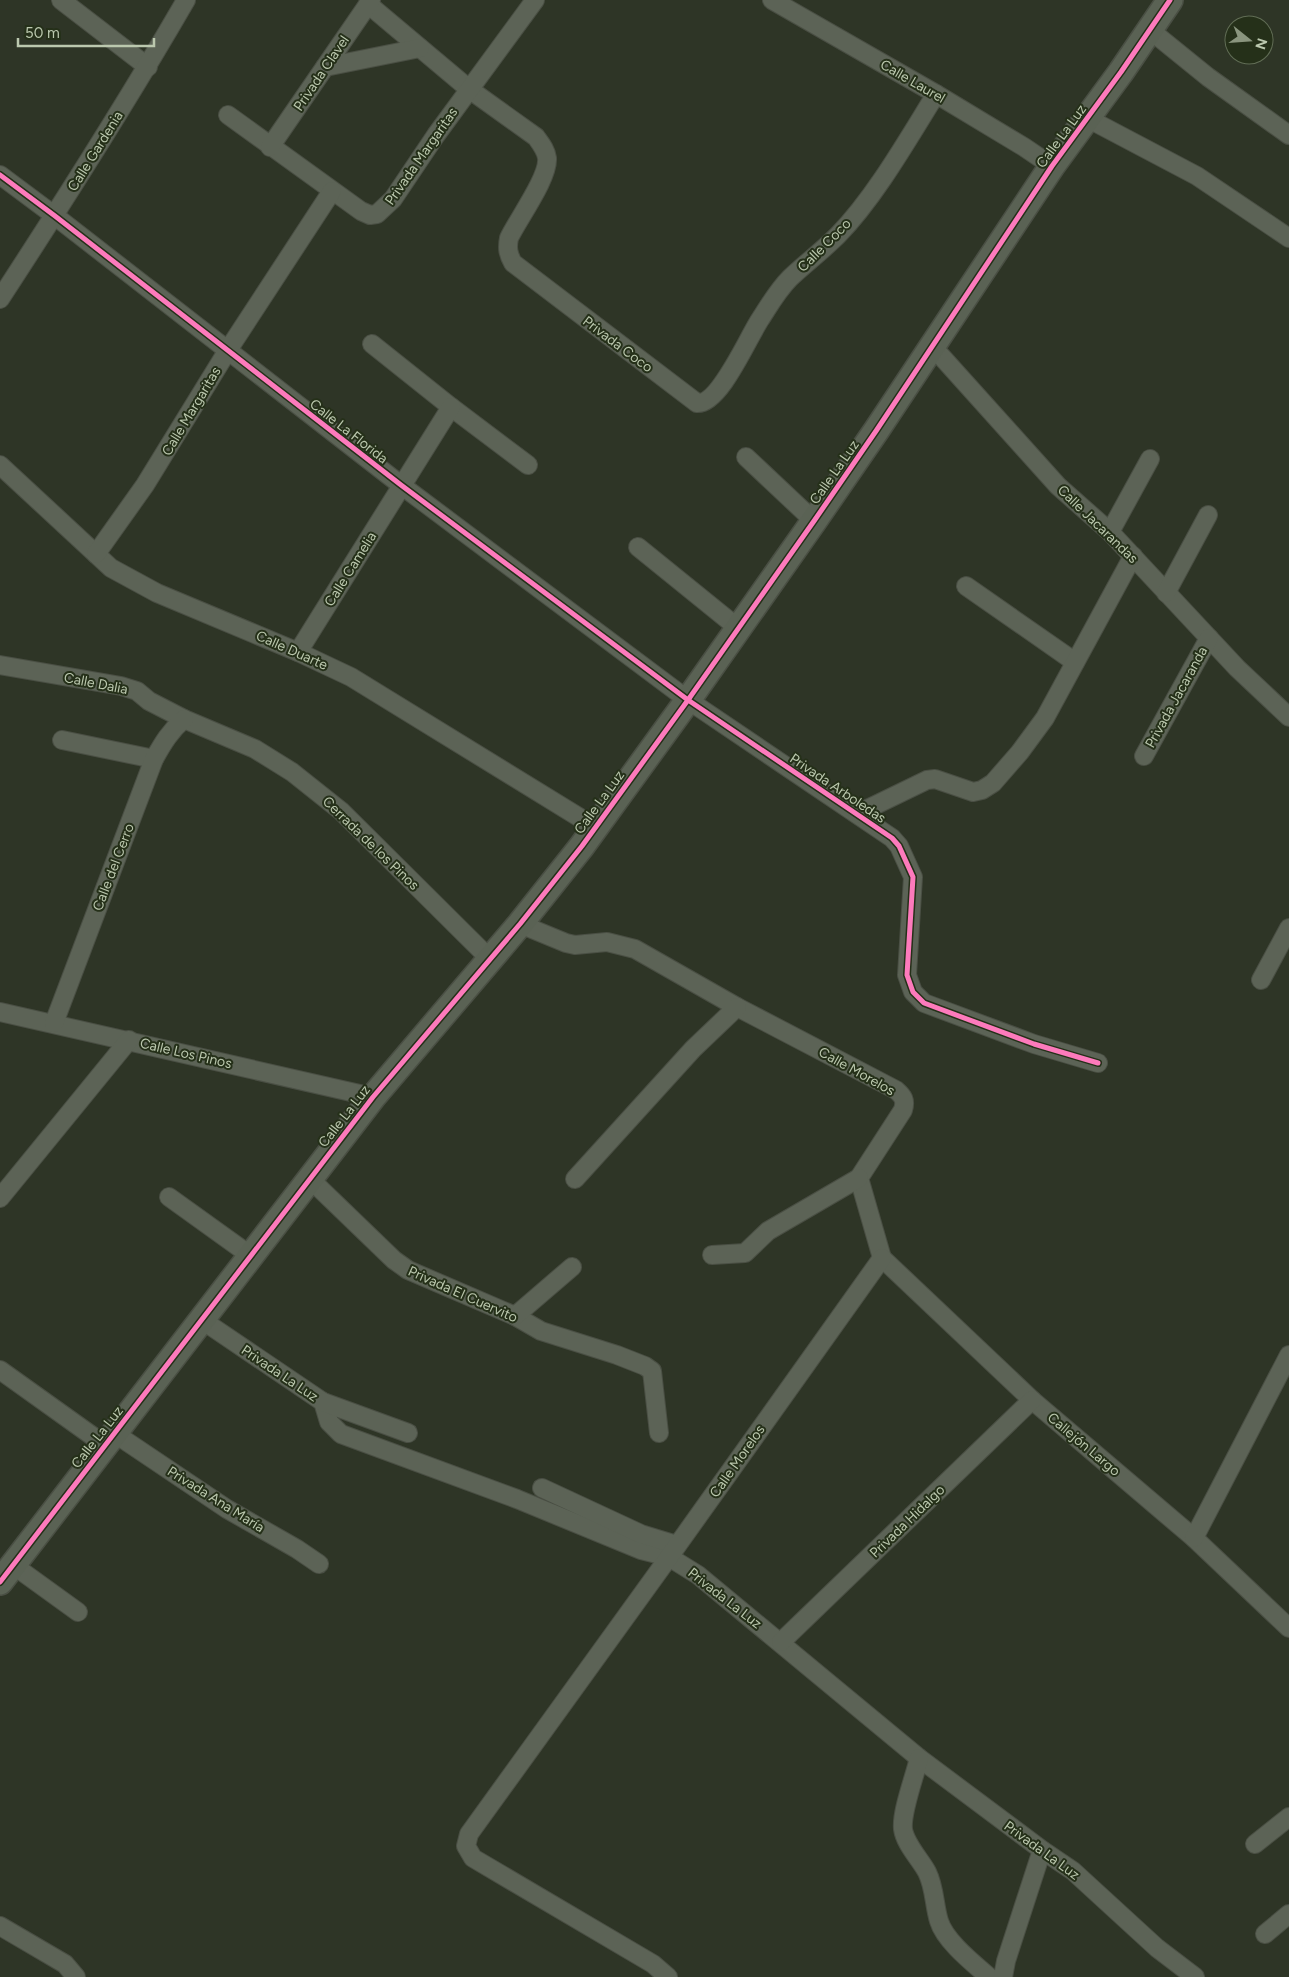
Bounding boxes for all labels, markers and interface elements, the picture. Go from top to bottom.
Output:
scale bar [18,15,154,47]
north arrow [1224,15,1274,65]
text: 50 m [25,24,60,42]
street label: Privada Clavel [290,32,353,114]
text: N [1251,36,1271,51]
street label: Calle Laurel [877,56,948,107]
street label: Calle La Luz [1033,101,1090,171]
street label: Privada Margaritas [381,104,461,208]
street label: Calle Gardenia [64,108,127,194]
street label: Calle Coco [794,215,855,276]
street label: Privada Coco [579,313,656,376]
street label: Calle Margaritas [158,364,225,459]
street label: Calle La Florida [306,396,391,467]
street label: Calle La Luz [806,437,863,508]
street label: Calle Jacarandas [1054,482,1141,567]
street label: Calle Camelia [321,529,380,610]
street label: Calle Duarte [253,627,331,674]
street label: Privada Jacaranda [1142,644,1211,751]
street label: Calle Dalia [63,669,129,698]
street label: Privada Arboledas [786,750,889,827]
street label: Calle La Luz [571,767,628,837]
street label: Cerrada de los Pinos [319,793,422,894]
street label: Calle del Cerro [89,821,138,913]
street label: Calle Los Pinos [138,1035,233,1072]
street label: Calle Morelos [816,1044,898,1099]
street label: Calle La Luz [315,1082,374,1151]
street label: Privada El Cuervito [405,1263,520,1326]
street label: Privada La Luz [238,1342,321,1405]
street label: Calle La Luz [68,1403,127,1472]
street label: Callejón Largo [1044,1409,1123,1480]
street label: Calle Morelos [706,1422,769,1501]
street label: Privada Ana María [164,1463,267,1536]
street label: Privada Hidalgo [866,1481,948,1561]
street label: Privada La Luz [684,1564,765,1633]
street label: Privada La Luz [1001,1817,1083,1883]

